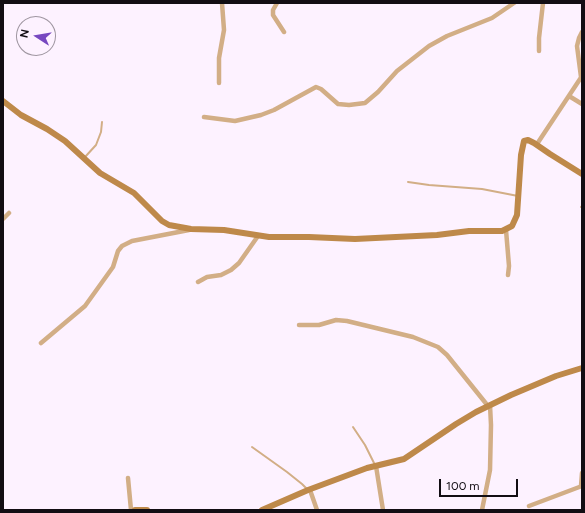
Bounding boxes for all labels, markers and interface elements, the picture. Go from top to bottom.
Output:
north arrow [16,16,56,56]
text: N [18,28,32,39]
scale bar [441,471,520,497]
text: 100 m [446,479,480,493]

